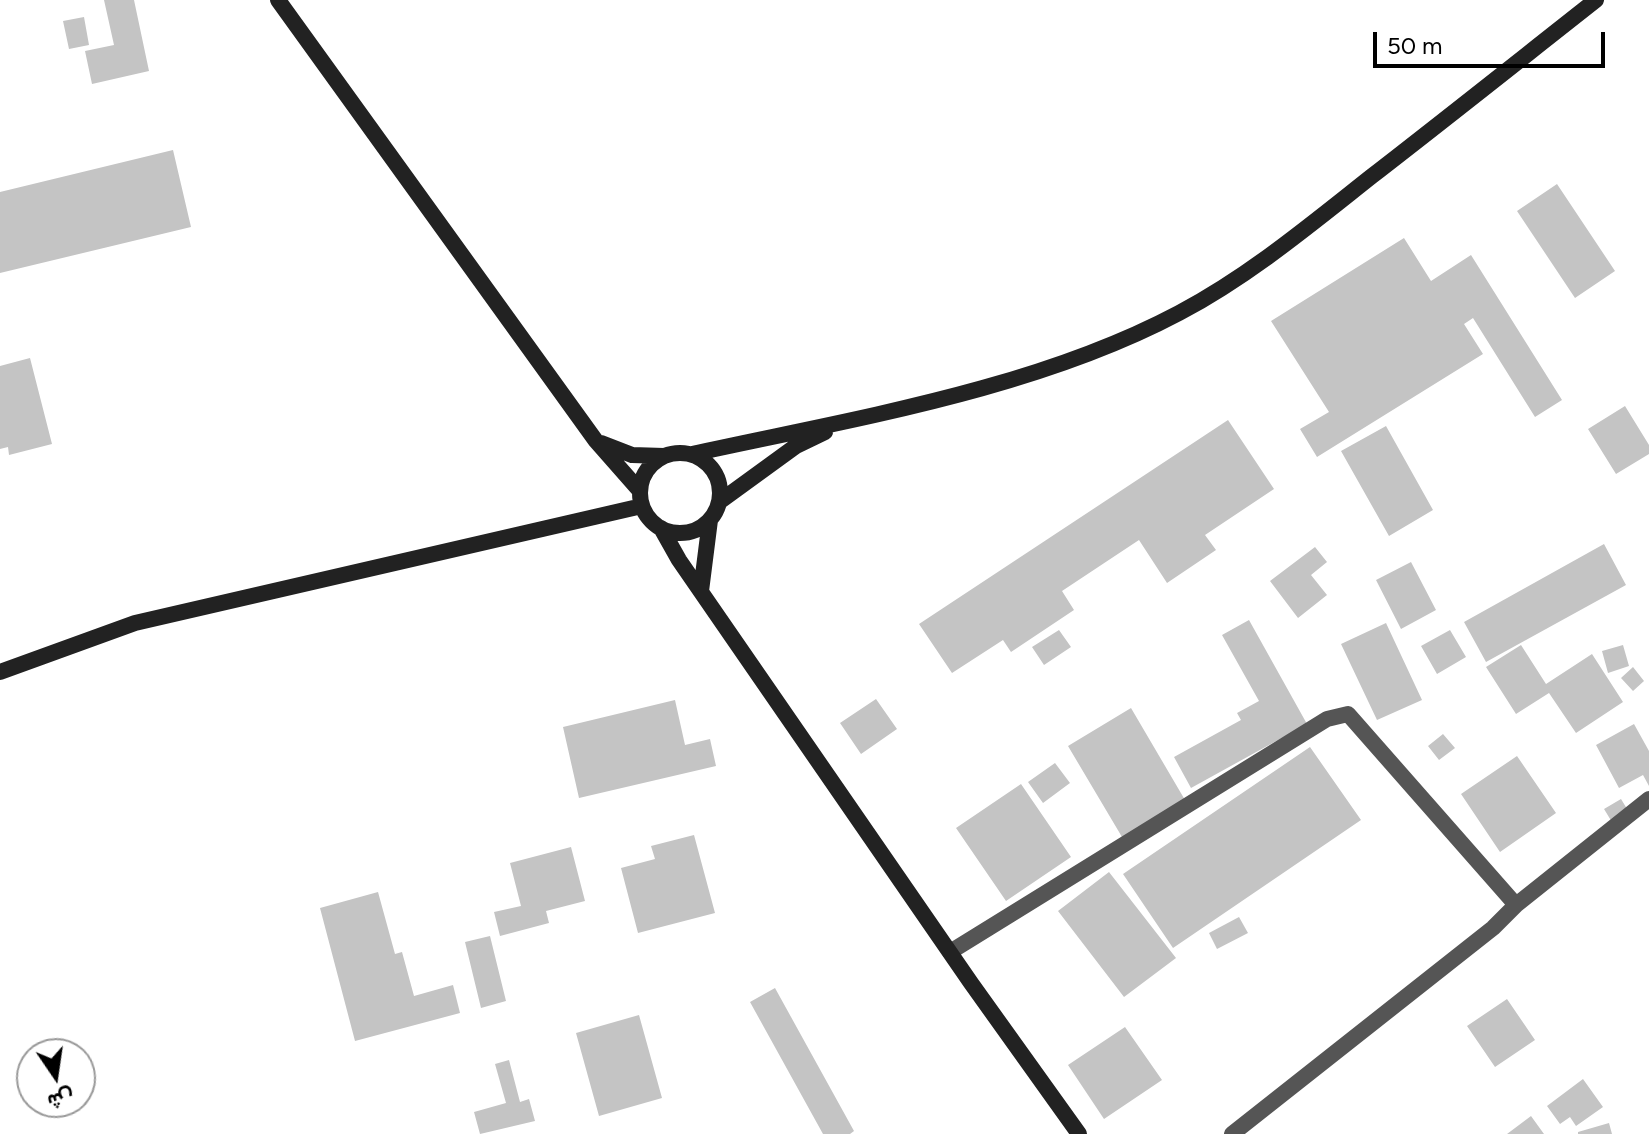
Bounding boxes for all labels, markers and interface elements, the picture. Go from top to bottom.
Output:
scale bar [1377,16,1609,66]
text: 50 m [1387,31,1443,60]
north arrow [16,1038,96,1118]
text: ش [45,1084,77,1116]

